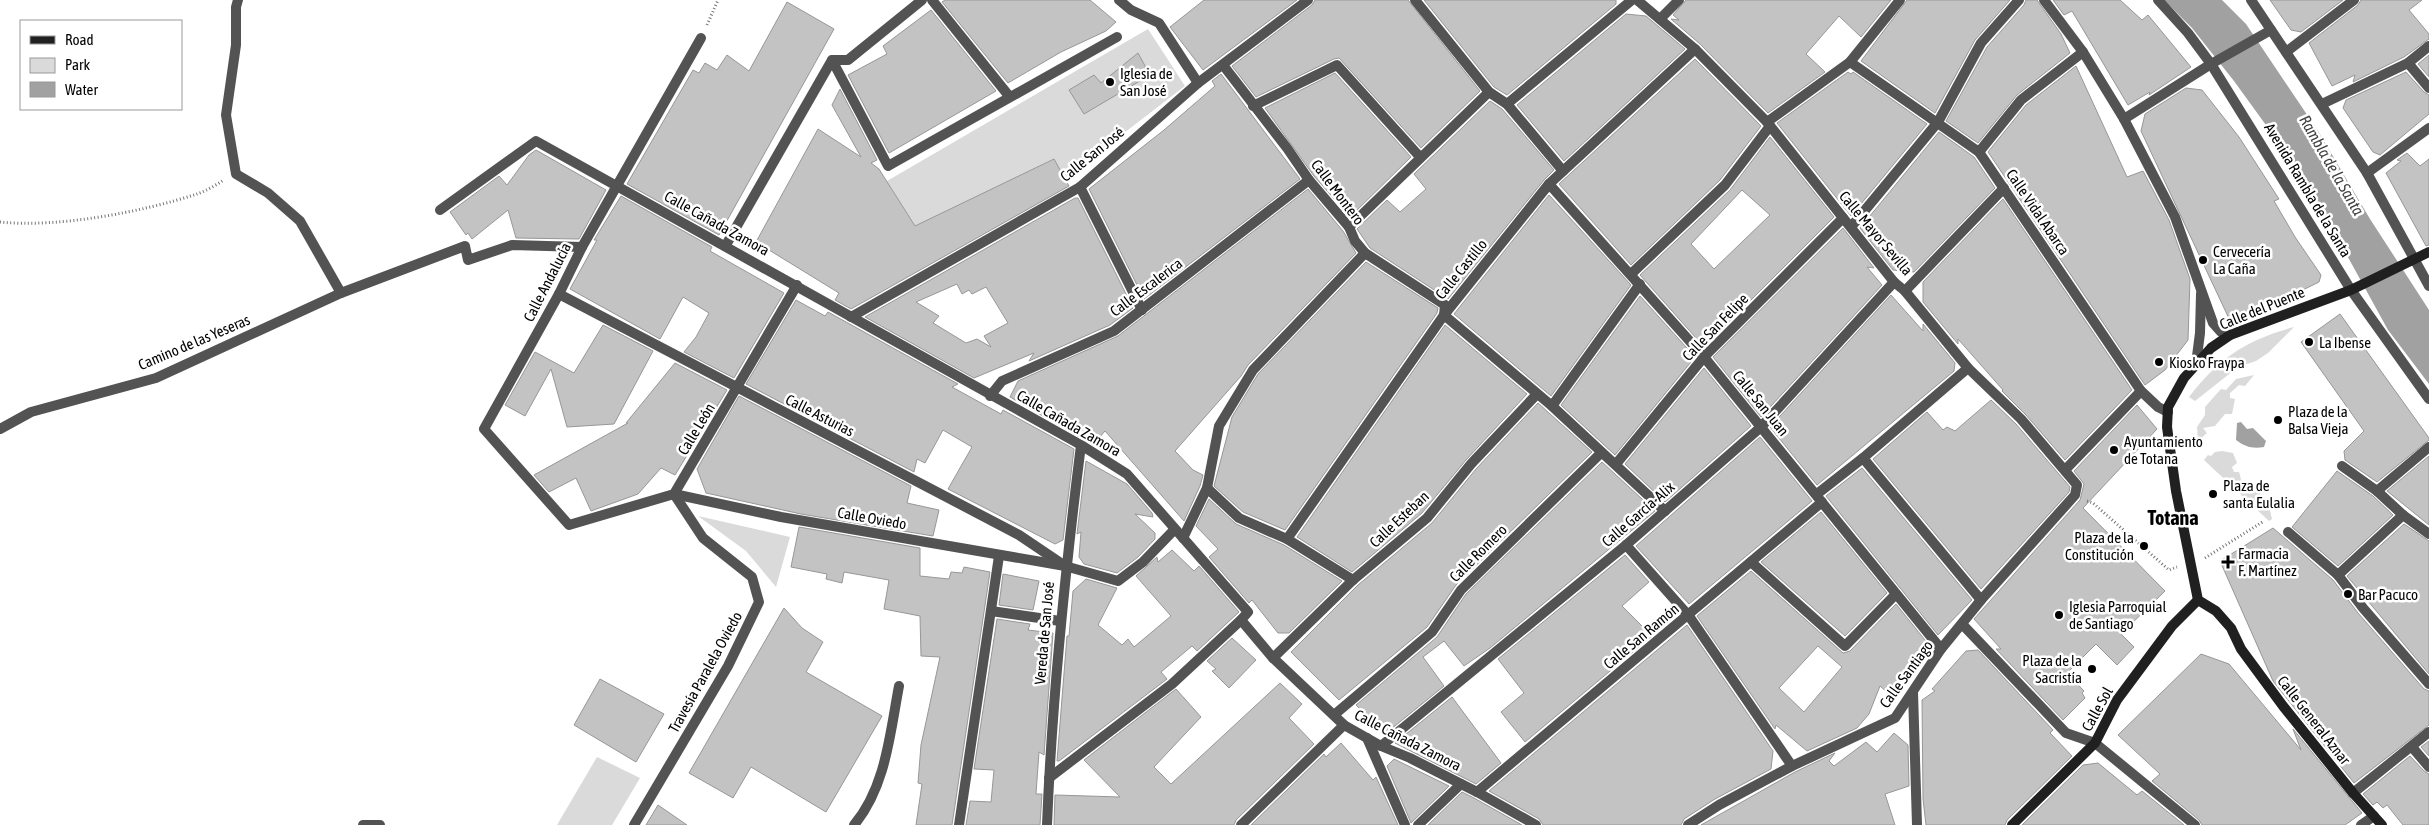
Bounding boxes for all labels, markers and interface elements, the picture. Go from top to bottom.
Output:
legend [20,20,182,110]
text: Road [65,31,94,48]
text: Park [65,56,90,73]
place label: Iglesia de San José [1120,65,1173,99]
marker: Iglesia de San José [1104,76,1116,88]
text: Water [65,81,98,98]
water label: Rambla de la Santa [2296,112,2368,219]
street label: Avenida Rambla de la Santa [2261,120,2355,260]
street label: Calle San José [1057,123,1127,185]
street label: Calle Montero [1308,156,1368,228]
street label: Calle Vidal Abarca [2003,166,2073,258]
street label: Calle Cañada Zamora [662,187,772,259]
street label: Calle Mayor Sevilla [1836,188,1916,279]
street label: Calle Castillo [1432,236,1490,302]
street label: Calle Andalucía [520,240,574,324]
place label: Cervecería La Caña [2213,243,2271,277]
street label: Calle Escalerica [1107,254,1185,320]
marker: Cervecería La Caña [2197,254,2209,266]
street label: Calle del Puente [2217,283,2307,333]
street label: Calle San Felipe [1679,290,1751,364]
street label: Camino de las Yeseras [136,311,252,373]
place label: La Ibense [2319,334,2371,351]
marker: La Ibense [2303,336,2315,348]
place label: Kiosko Fraypa [2169,354,2245,371]
marker: Kiosko Fraypa [2153,356,2165,368]
street label: Calle San Juan [1729,367,1793,439]
street label: Calle Cañada Zamora [1014,386,1124,460]
street label: Calle Asturias [783,390,857,440]
street label: Calle León [674,400,718,458]
place label: Plaza de la Balsa Vieja [2288,403,2348,437]
marker: Plaza de la Balsa Vieja [2272,414,2284,426]
place label: Ayuntamiento de Totana [2124,433,2203,467]
marker: Ayuntamiento de Totana [2108,444,2120,456]
place label: Plaza de santa Eulalia [2223,477,2295,511]
street label: Calle García-Alix [1598,478,1678,550]
street label: Calle Esteban [1366,487,1432,551]
marker: Plaza de santa Eulalia [2207,488,2219,500]
street label: Calle Oviedo [836,504,908,532]
district label: Totana [2147,506,2199,529]
street label: Calle Romero [1446,521,1510,585]
place label: Plaza de la Constitución [2065,529,2134,563]
marker: Plaza de la Constitución [2138,540,2150,552]
place label: Farmacia F. Martínez [2238,545,2297,579]
marker: Farmacia F. Martínez [2222,556,2234,568]
street label: Vereda de San José [1031,580,1057,685]
place label: Bar Pacuco [2358,586,2418,603]
marker: Bar Pacuco [2342,588,2354,600]
place label: Iglesia Parroquial de Santiago [2069,598,2166,632]
street label: Calle San Ramón [1600,600,1682,672]
street label: Travesía Paralela Oviedo [665,609,745,735]
marker: Iglesia Parroquial de Santiago [2053,609,2065,621]
street label: Calle Santiago [1876,637,1936,711]
place label: Plaza de la Sacristía [2022,652,2082,686]
marker: Plaza de la Sacristía [2086,663,2098,675]
street label: Calle General Aznar [2274,672,2354,768]
street label: Calle Sol [2078,684,2116,734]
street label: Calle Cañada Zamora [1352,706,1464,774]

